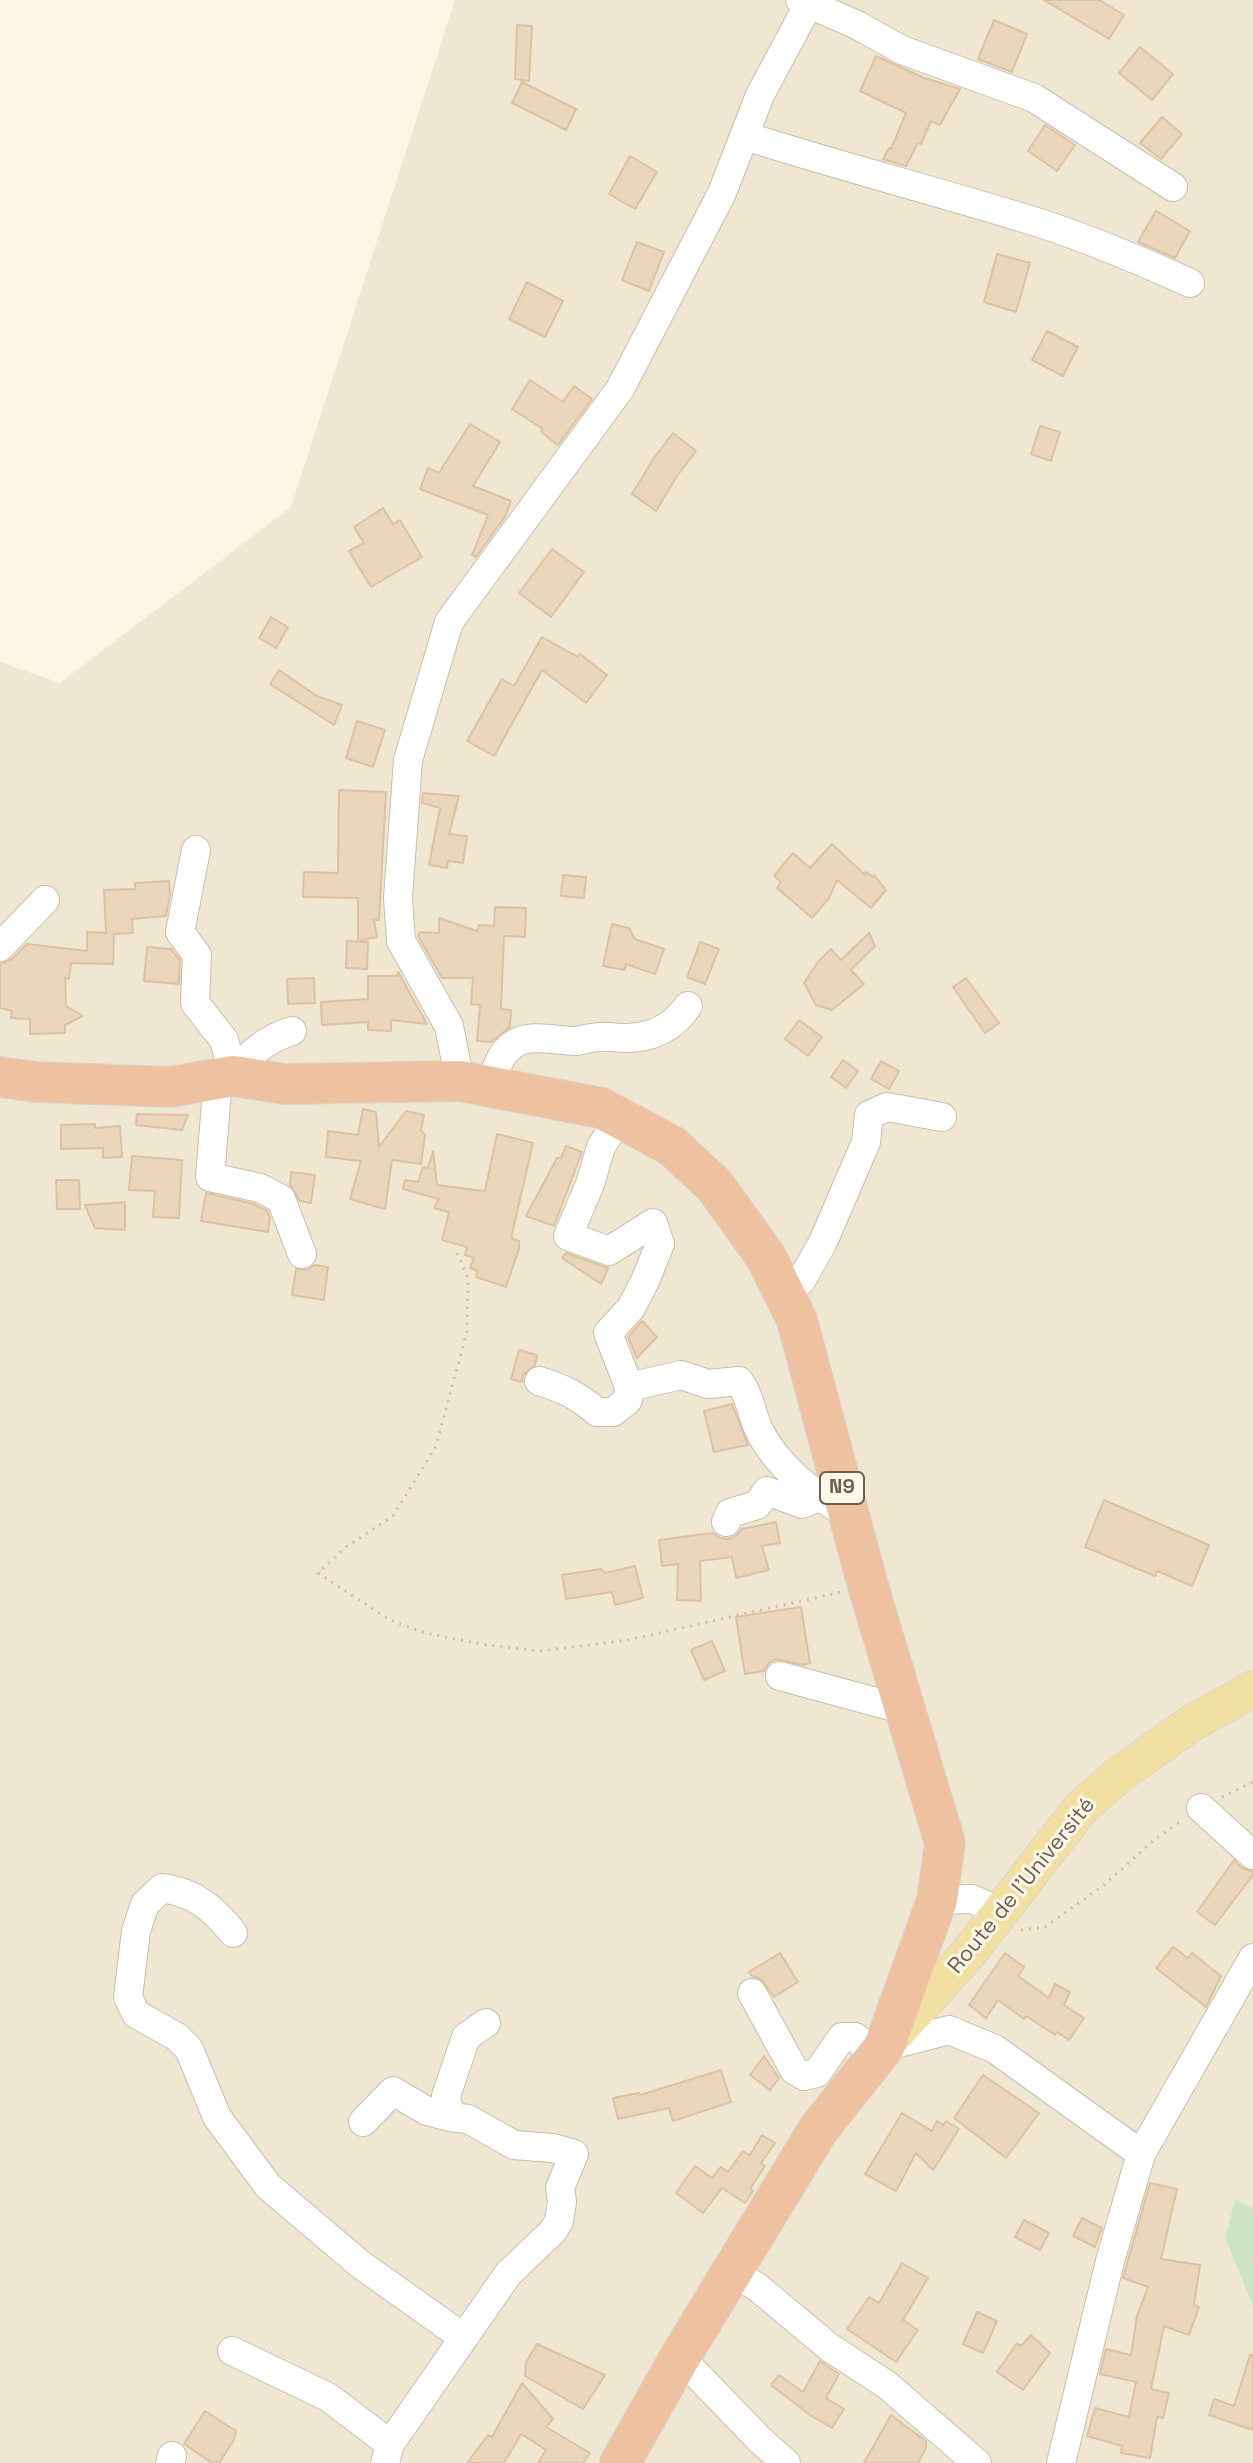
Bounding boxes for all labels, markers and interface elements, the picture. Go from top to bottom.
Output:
road number: N9 [820,1472,864,1504]
street label: Route de l'Université [943,1793,1101,1979]

